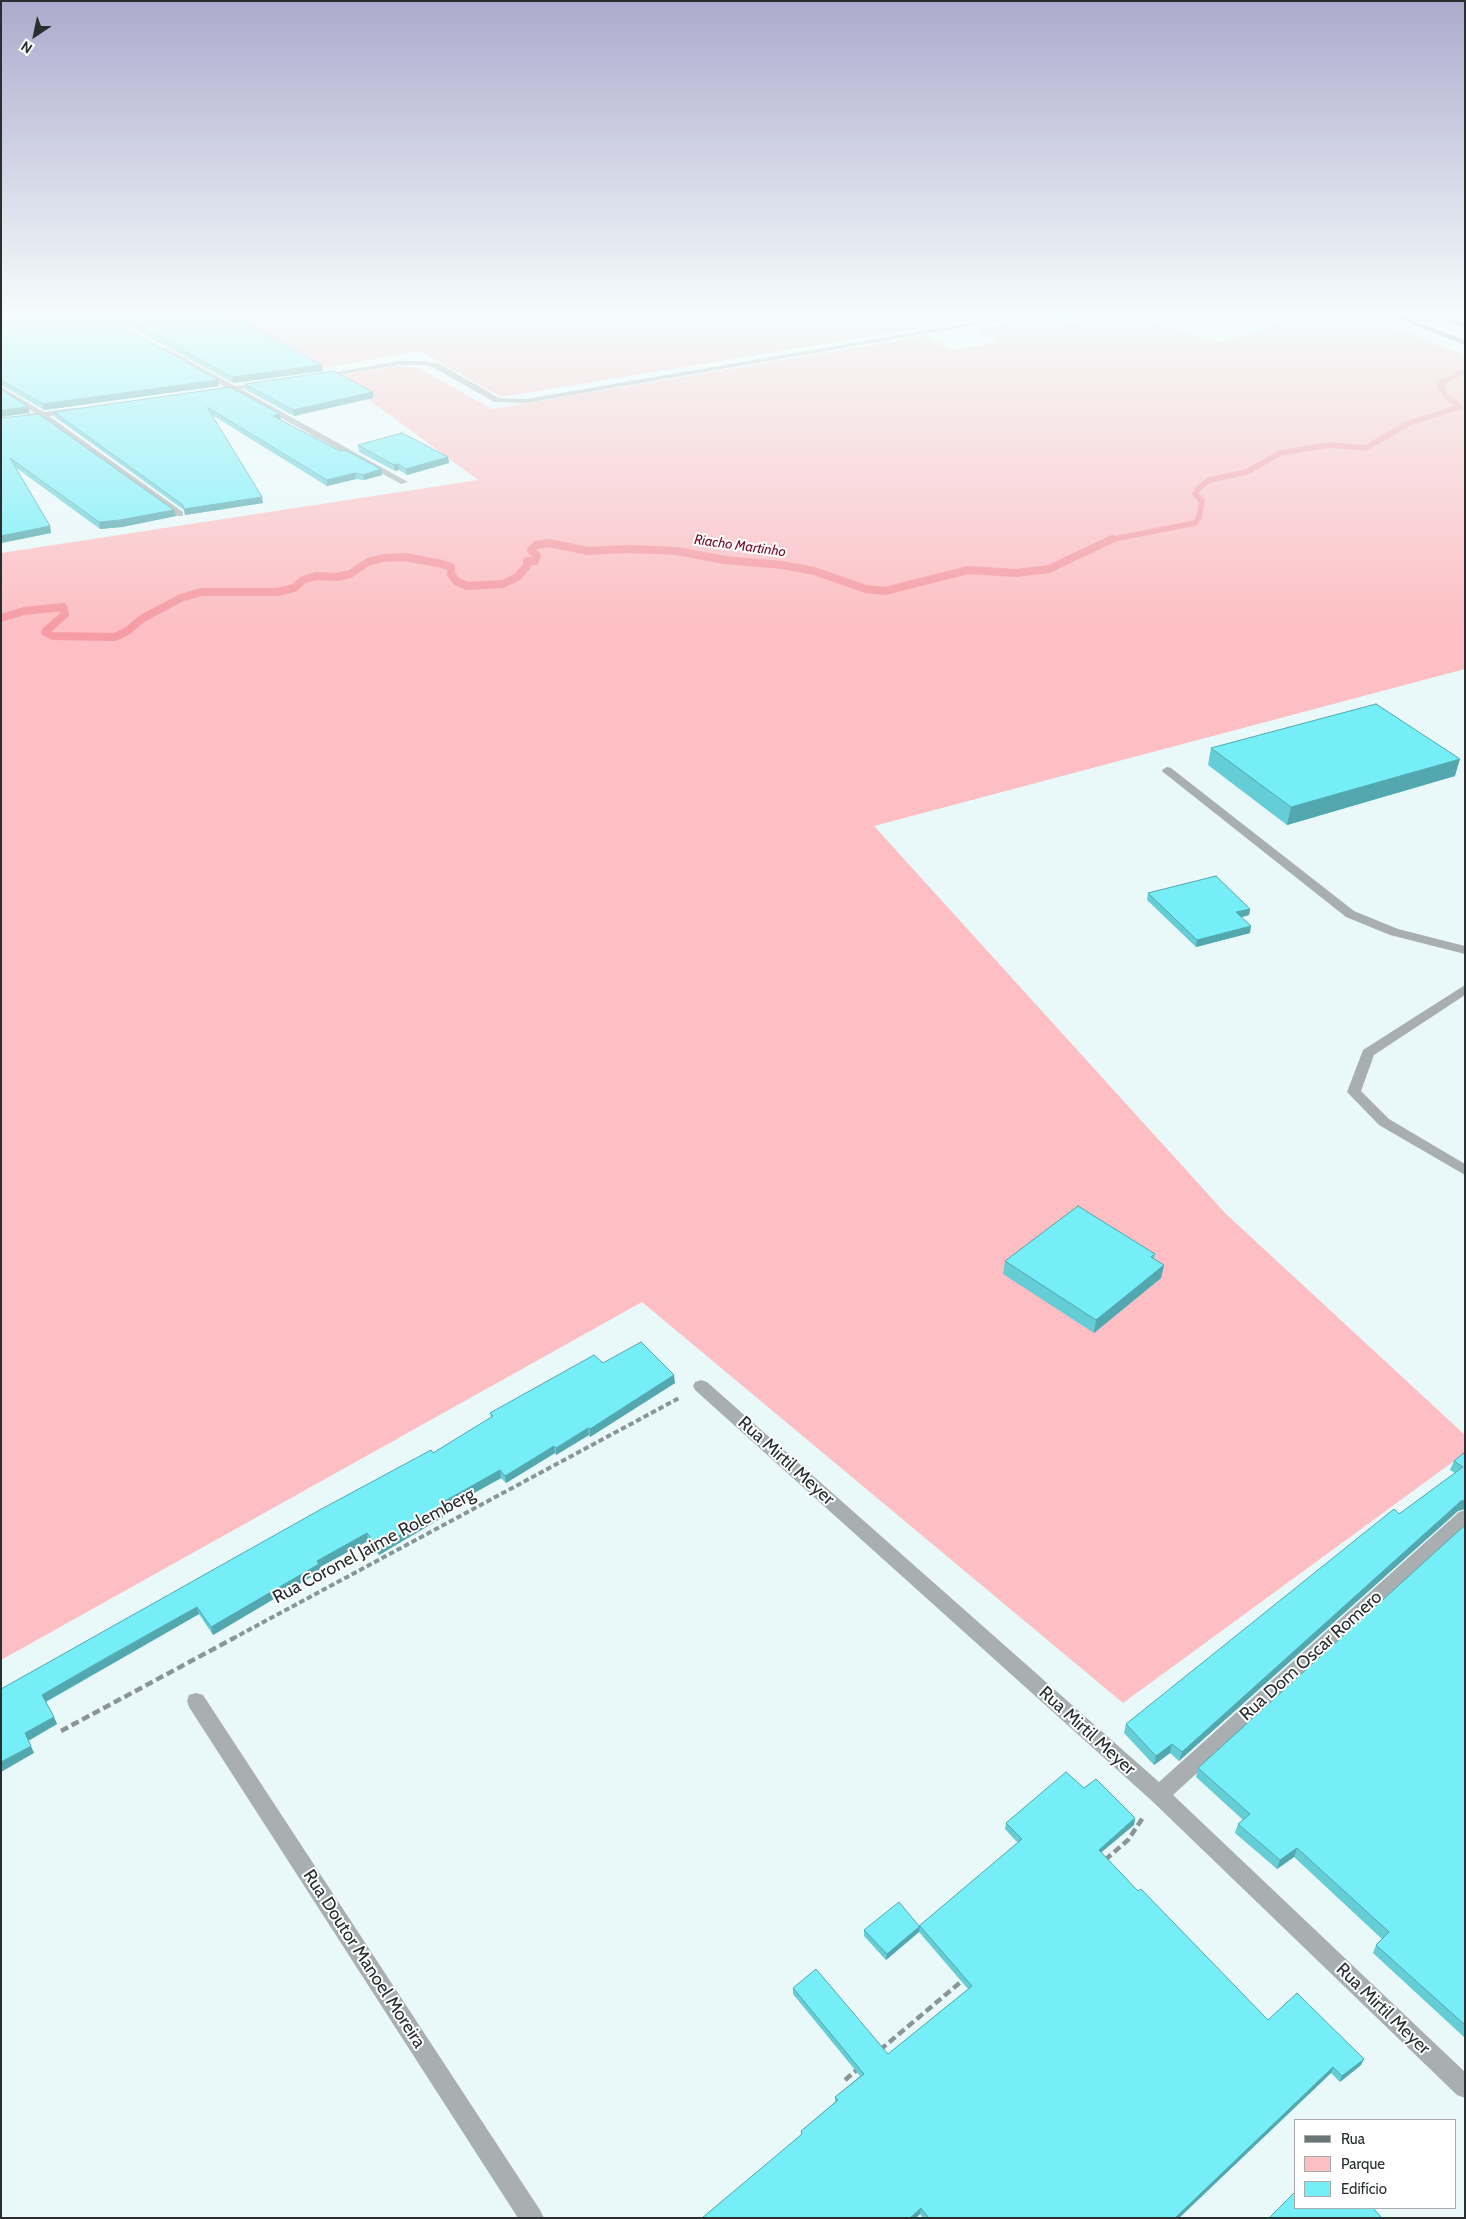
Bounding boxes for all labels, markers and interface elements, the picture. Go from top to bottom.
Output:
north arrow [10,10,60,60]
text: N [17,37,36,58]
water label: Riacho Martinho [693,531,787,561]
street label: Rua Mirtil Meyer [733,1412,839,1510]
street label: Rua Coronel Jaime Rolemberg [269,1483,479,1609]
street label: Rua Dom Oscar Romero [1235,1586,1387,1726]
street label: Rua Mirtil Meyer [1034,1682,1140,1780]
street label: Rua Doutor Manoel Moreira [298,1866,430,2052]
street label: Rua Mirtil Meyer [1332,1959,1434,2059]
legend [1294,2119,1456,2209]
text: Rua [1341,2130,1365,2148]
text: Parque [1341,2155,1385,2173]
text: Edifício [1341,2180,1387,2198]

